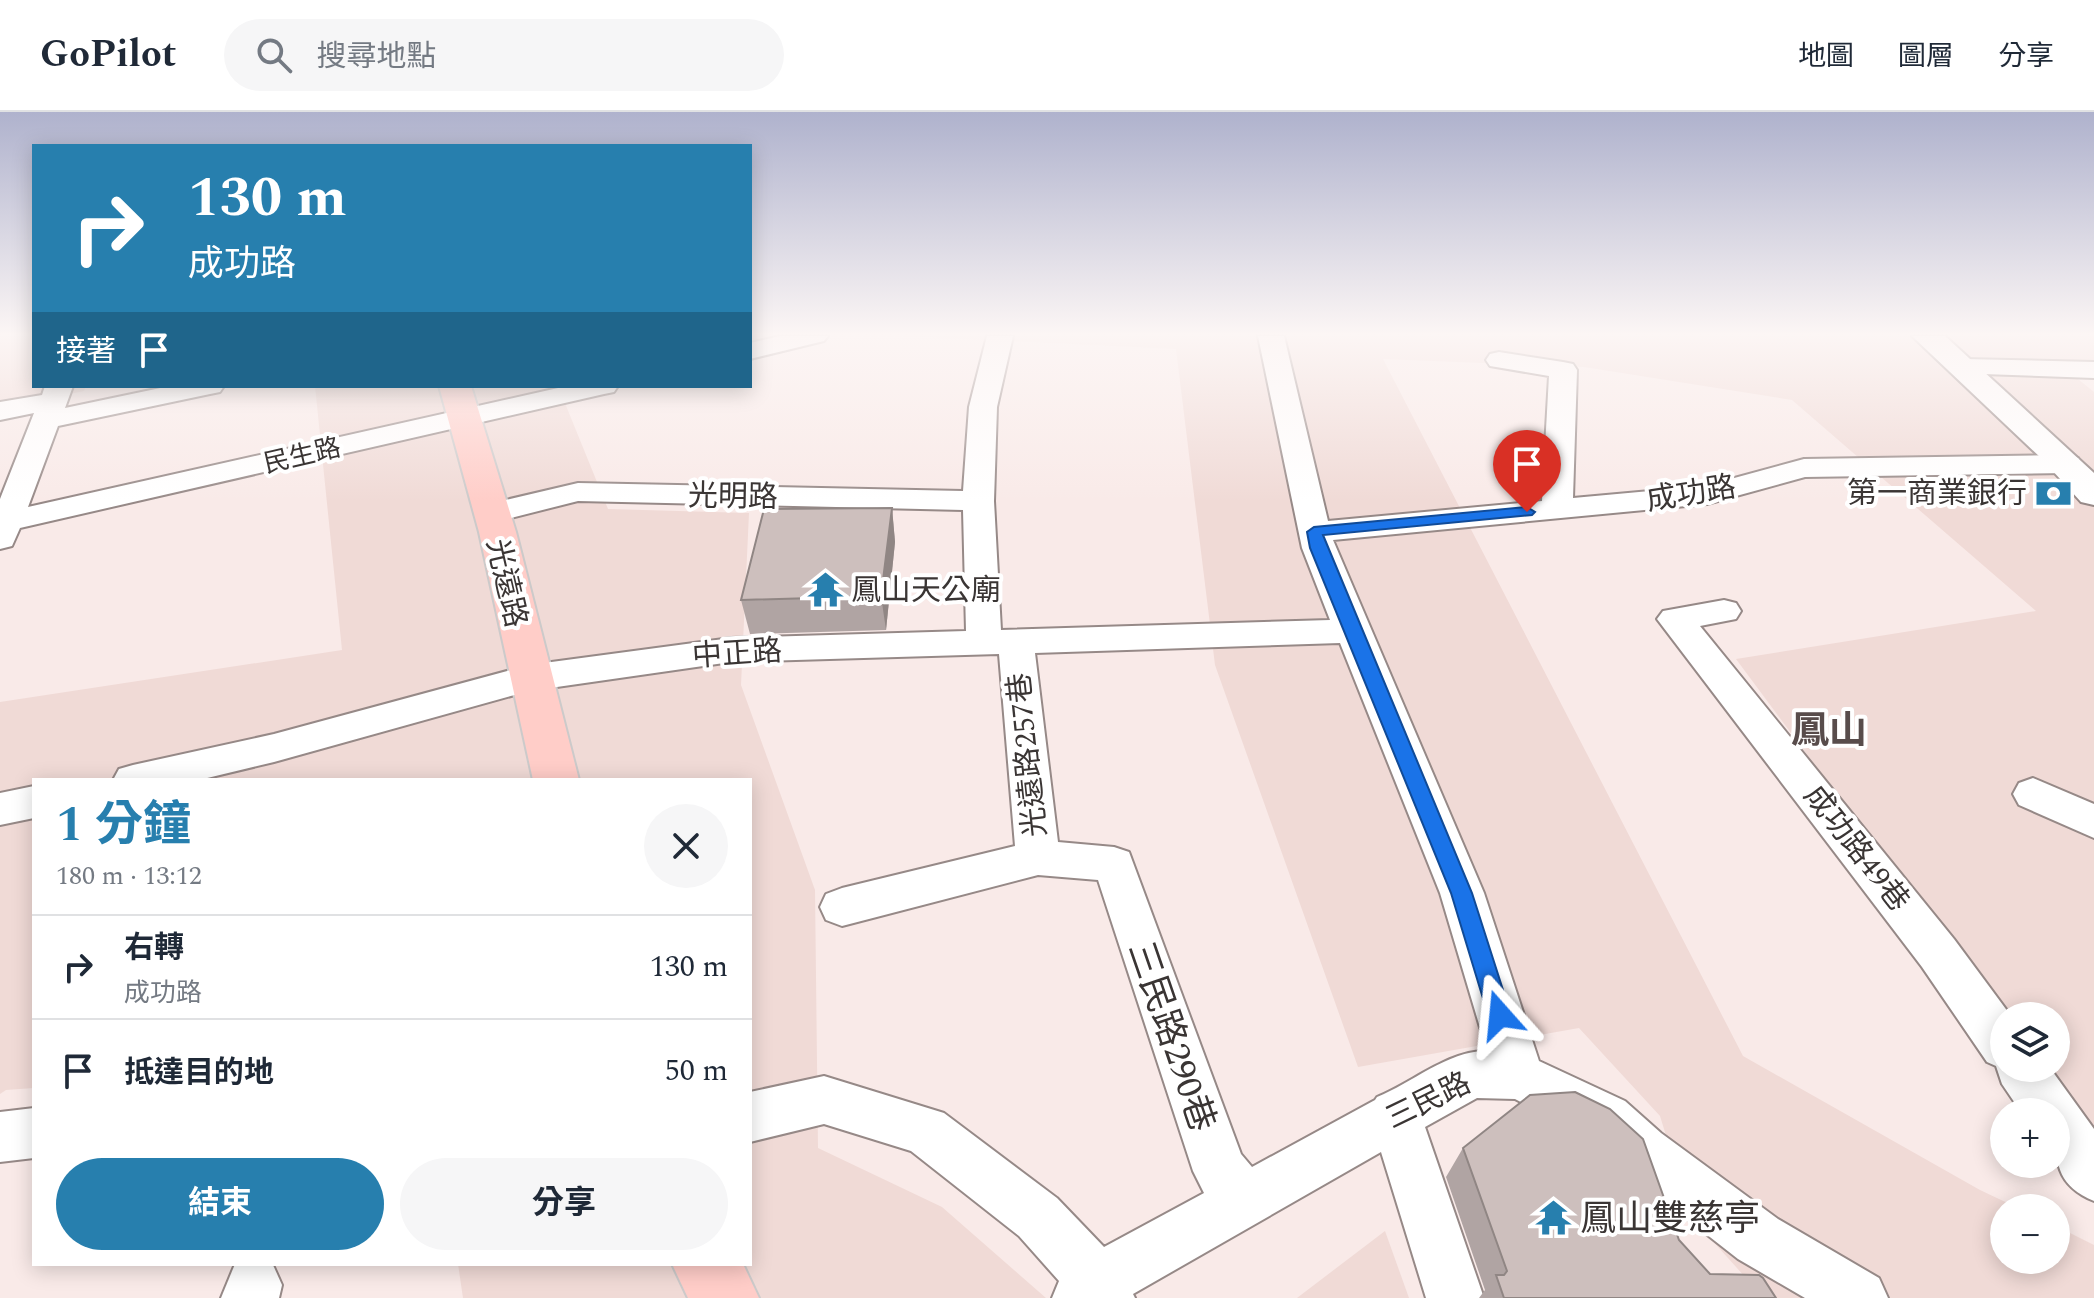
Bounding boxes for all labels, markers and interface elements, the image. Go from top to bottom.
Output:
search box [224,19,784,91]
text: GoPilot [40,26,176,84]
icon: search [252,33,296,77]
text: 搜尋地點 [316,34,436,80]
text: 地圖 [1798,35,1854,78]
text: 圖層 [1898,35,1954,78]
text: 分享 [1998,35,2054,78]
text: 130 m [188,156,347,241]
icon: right [56,176,160,280]
text: 成功路 [188,237,296,292]
icon: arrive [132,328,176,372]
text: 接著 [56,329,116,375]
street label: 民生路 [260,428,345,484]
pin [1493,430,1561,512]
icon: arrive [1505,442,1549,486]
street label: 成功路 [1643,464,1739,524]
place label: 第一商業銀行 [1847,471,2027,517]
street label: 光明路 [688,473,778,521]
bank icon: 第一商業銀行 [2034,474,2072,512]
street label: 光遠路 [473,534,539,632]
place label: 鳳山天公廟 [851,568,1001,614]
temple icon: 鳳山天公廟 [806,571,844,609]
street label: 中正路 [691,628,784,680]
street label: 光遠路257巷 [996,670,1059,839]
district label: 鳳山 [1791,703,1867,761]
street label: 成功路49巷 [1792,775,1921,922]
text: 1 分鐘 [56,789,191,862]
button: close [644,804,728,888]
text: 180 m · 13:12 [56,856,202,896]
text: 右轉 [124,925,184,971]
street label: 三民路290巷 [1112,934,1229,1139]
text: 130 m [650,944,728,990]
icon: right [56,945,100,989]
text: 成功路 [124,973,202,1013]
position arrow [1458,973,1542,1057]
map controls [1990,1002,2070,1274]
button: layers [1990,1002,2070,1082]
text: 50 m [665,1048,728,1094]
icon: arrive [56,1049,100,1093]
text: 抵達目的地 [124,1050,274,1096]
street label: 三民路 [1378,1060,1479,1141]
button: + [1990,1098,2070,1178]
button: 結束 [56,1158,384,1250]
button: 分享 [400,1158,728,1250]
place label: 鳳山雙慈亭 [1580,1192,1760,1247]
button: − [1990,1194,2070,1274]
temple icon: 鳳山雙慈亭 [1535,1198,1573,1236]

